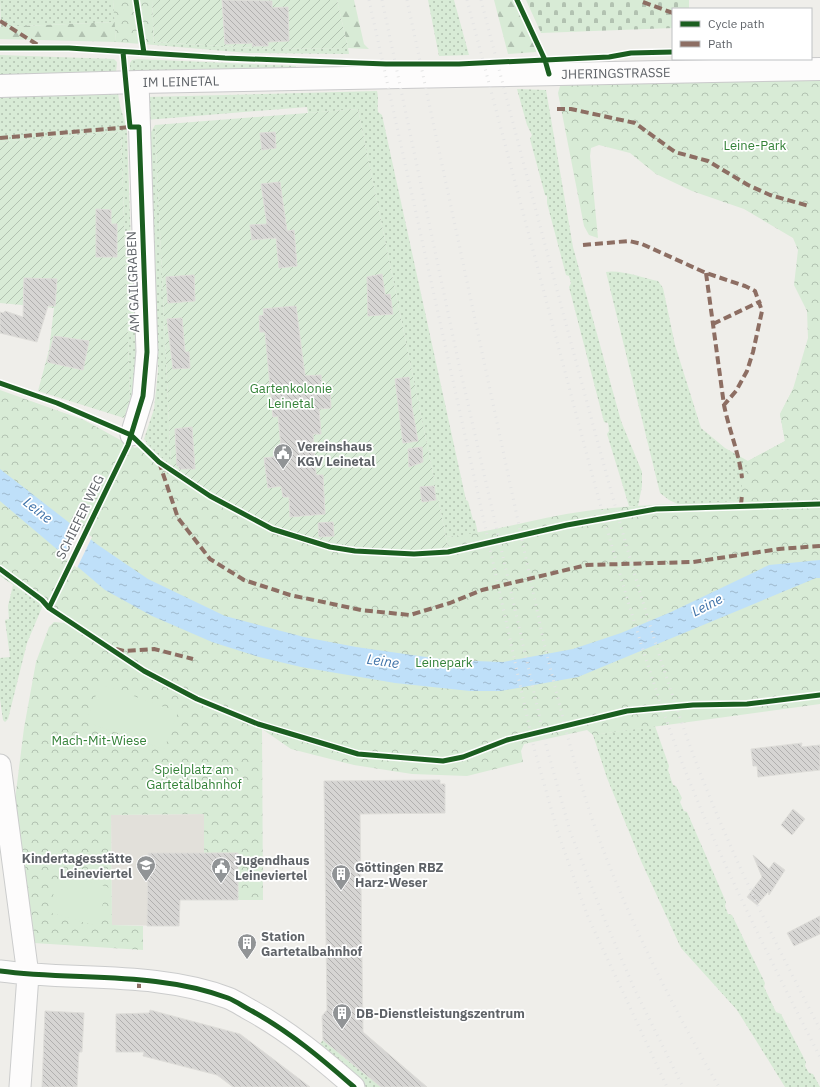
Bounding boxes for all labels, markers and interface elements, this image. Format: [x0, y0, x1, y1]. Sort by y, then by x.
legend [672, 8, 812, 60]
text: Cycle path [708, 16, 765, 31]
text: Path [708, 36, 733, 51]
street label: JHERINGSTRASSE [561, 63, 671, 82]
street label: IM LEINETAL [143, 72, 220, 90]
park label: Leine-Park [724, 137, 787, 154]
street label: AM GAILGRABEN [123, 231, 143, 333]
park label: Gartenkolonie Leinetal [250, 380, 332, 412]
place label: Vereinshaus KGV Leinetal [297, 438, 375, 470]
public building icon: Vereinshaus KGV Leinetal [272, 442, 294, 470]
street label: SCHIEFER WEG [52, 472, 108, 562]
water label: Leine [20, 493, 56, 527]
water label: Leine [688, 590, 726, 620]
water label: Leine [366, 650, 400, 672]
park label: Leinepark [415, 654, 473, 671]
park label: Mach-Mit-Wiese [51, 732, 147, 749]
park label: Spielplatz am Gartetalbahnhof [146, 761, 242, 793]
place label: Kindertagesstätte Leineviertel [22, 850, 132, 882]
place label: Jugendhaus Leineviertel [235, 852, 310, 884]
school or university icon: Kindertagesstätte Leineviertel [135, 854, 157, 882]
public building icon: Jugendhaus Leineviertel [210, 856, 232, 884]
place label: Göttingen RBZ Harz-Weser [355, 859, 444, 891]
building icon: Göttingen RBZ Harz-Weser [330, 863, 352, 891]
place label: Station Gartetalbahnhof [261, 928, 362, 960]
building icon: Station Gartetalbahnhof [236, 932, 258, 960]
building icon: DB-Dienstleistungszentrum [331, 1002, 353, 1030]
place label: DB-Dienstleistungszentrum [356, 1005, 525, 1022]

